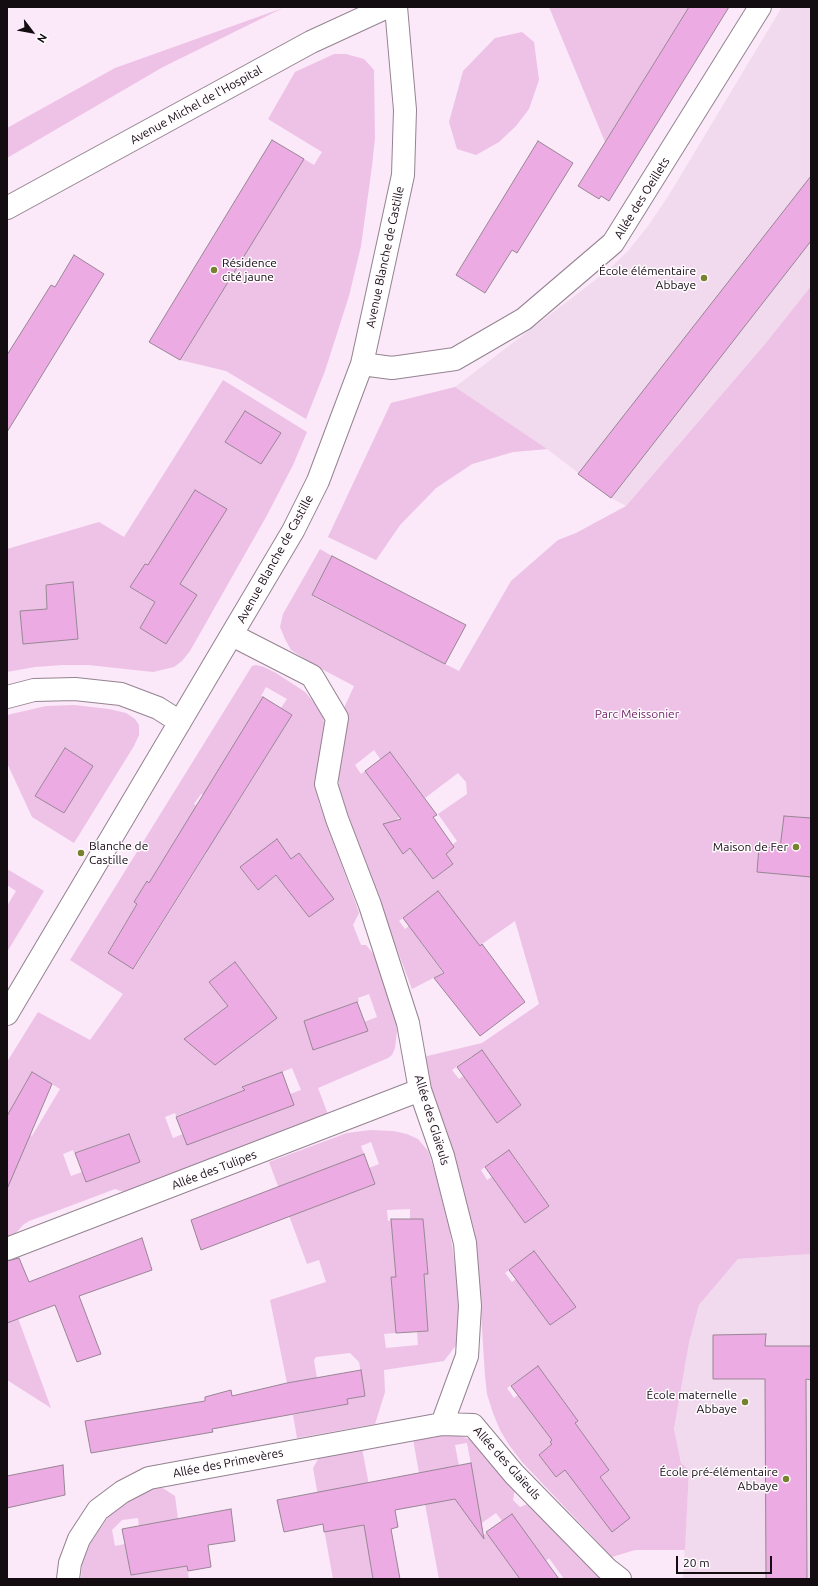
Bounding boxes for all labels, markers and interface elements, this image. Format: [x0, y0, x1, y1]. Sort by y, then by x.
north arrow [12, 12, 52, 52]
text: N [35, 32, 49, 45]
street label: Avenue Michel de l'Hospital [128, 63, 264, 147]
street label: Allée des Oeillets [611, 155, 673, 241]
street label: Avenue Blanche de Castille [363, 185, 407, 329]
place label: Résidence cité jaune [222, 256, 277, 284]
place label: École élémentaire Abbaye [599, 264, 696, 292]
marker: Résidence cité jaune [209, 265, 219, 275]
marker: École élémentaire Abbaye [699, 273, 709, 283]
street label: Avenue Blanche de Castille [234, 492, 316, 626]
park label: Parc Meissonier [595, 707, 679, 721]
place label: Blanche de Castille [89, 839, 148, 867]
place label: Maison de Fer [713, 840, 788, 854]
marker: Maison de Fer [791, 842, 801, 852]
marker: Blanche de Castille [76, 848, 86, 858]
street label: Allée des Glaïeuls [411, 1073, 453, 1167]
street label: Allée des Tulipes [170, 1147, 258, 1193]
place label: École maternelle Abbaye [646, 1388, 737, 1416]
marker: École maternelle Abbaye [740, 1397, 750, 1407]
street label: Allée des Glaïeuls [470, 1423, 544, 1503]
street label: Allée des Primevères [172, 1445, 284, 1481]
place label: École pré-élémentaire Abbaye [659, 1465, 778, 1493]
marker: École pré-élémentaire Abbaye [781, 1474, 791, 1484]
scale bar [678, 1548, 774, 1574]
text: 20 m [683, 1556, 710, 1569]

